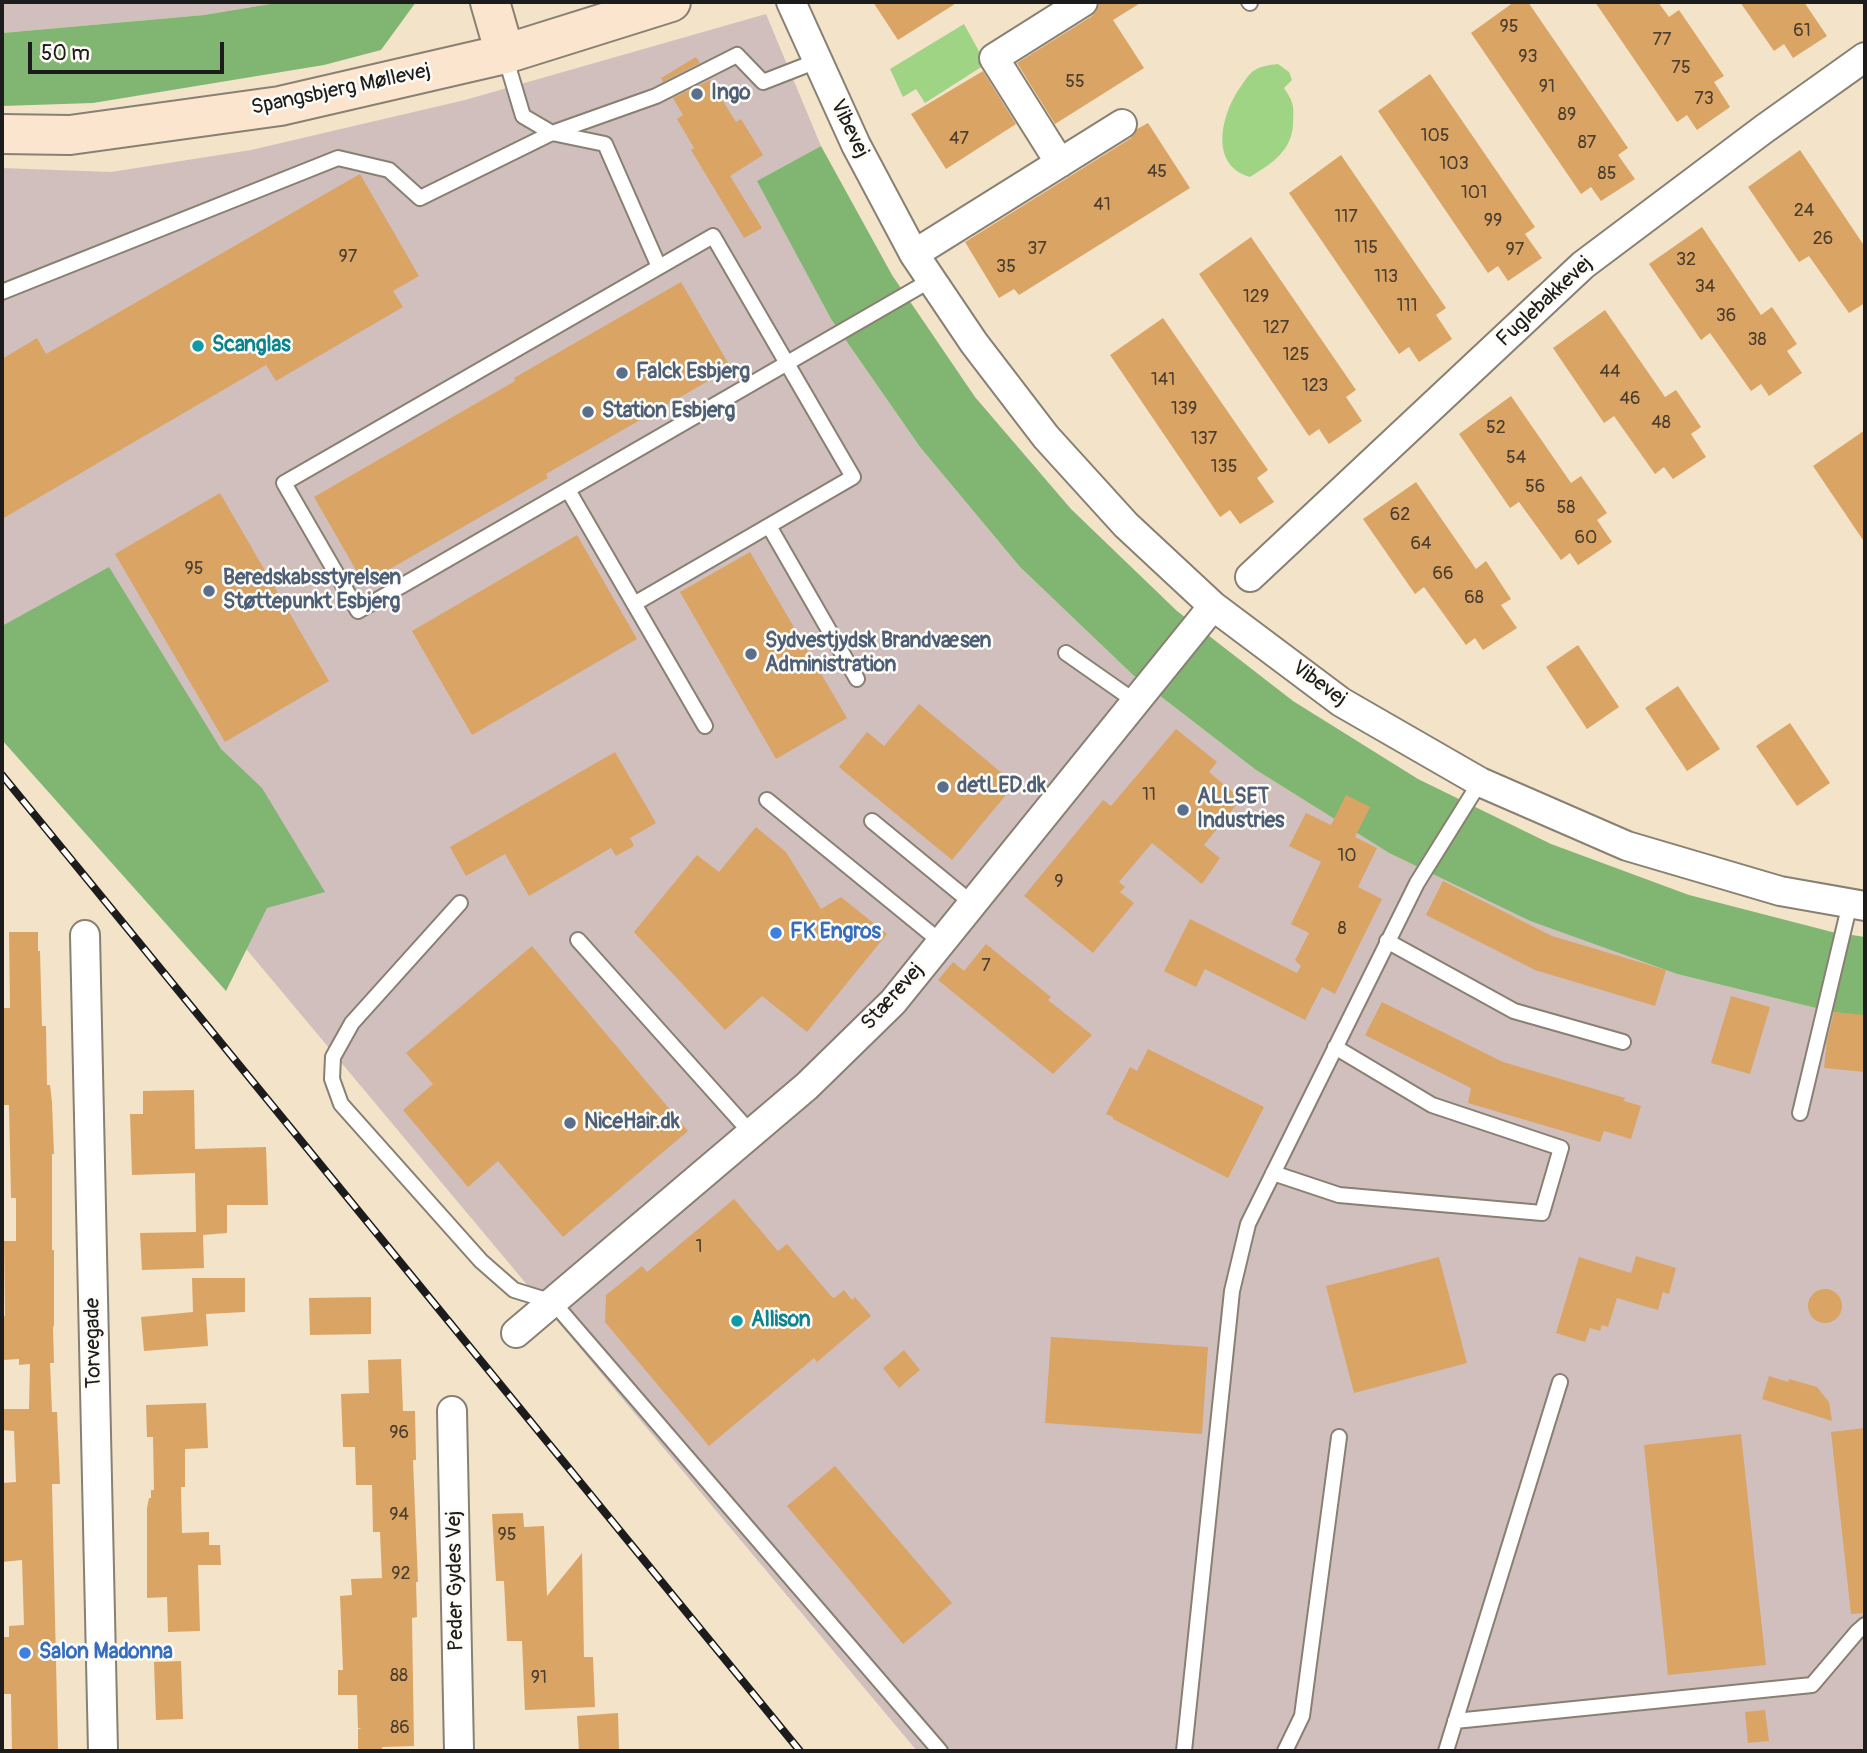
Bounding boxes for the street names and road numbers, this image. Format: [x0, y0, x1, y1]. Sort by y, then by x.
street label: Spangsbjerg Møllevej [249, 59, 433, 121]
street label: Vibevej [824, 96, 874, 162]
street label: Fuglebakkevej [1492, 251, 1598, 353]
street label: Vibevej [1287, 656, 1351, 712]
street label: Stærevej [856, 958, 930, 1036]
street label: Torvegade [81, 1298, 107, 1388]
street label: Peder Gydes Vej [442, 1511, 470, 1651]

